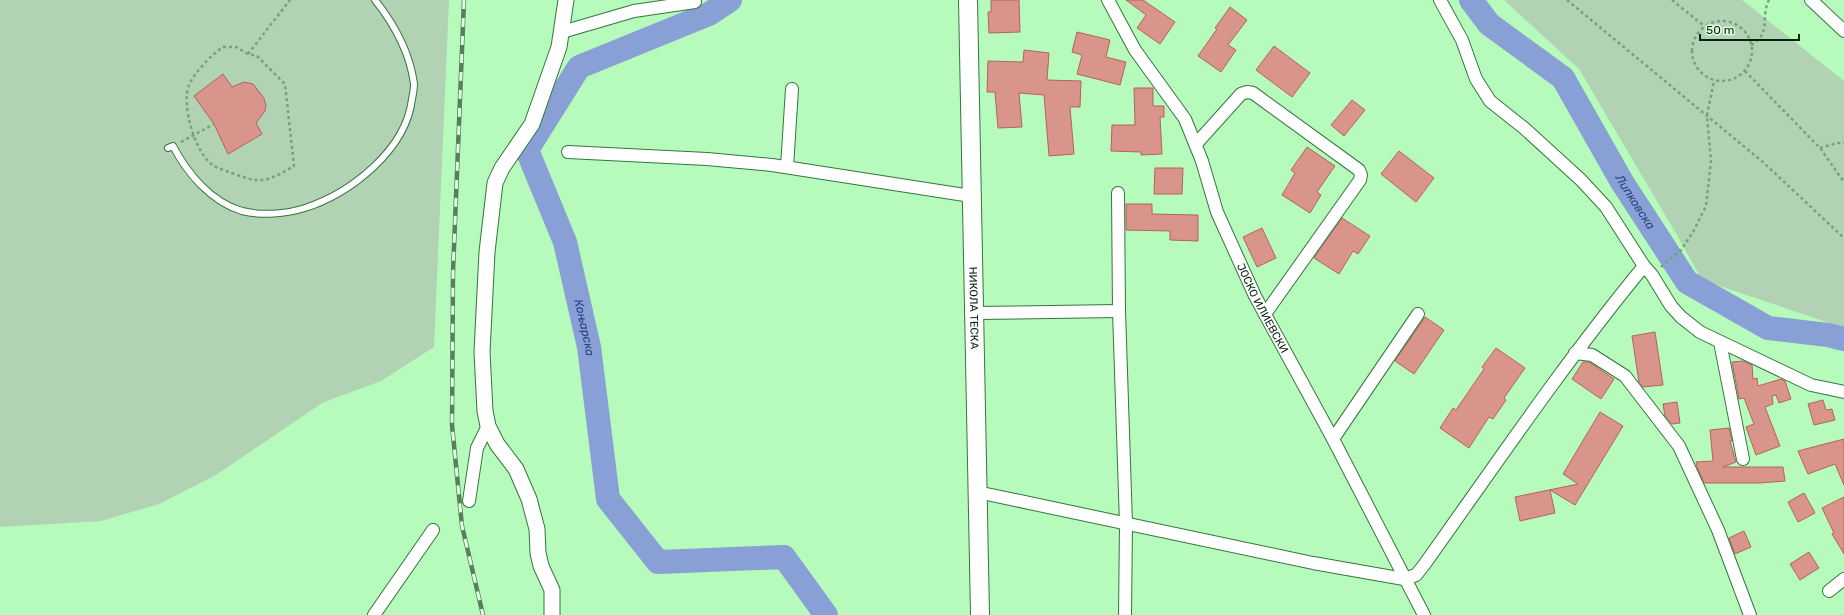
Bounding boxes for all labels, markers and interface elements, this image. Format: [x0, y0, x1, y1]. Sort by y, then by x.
scale bar [1700, 16, 1799, 42]
text: 50 m [1706, 23, 1734, 37]
water label: Липковска [1612, 171, 1658, 232]
street label: ЈОСКО ИЛИЕВСКИ [1234, 261, 1291, 355]
street label: НИКОЛА ТЕСКА [966, 267, 981, 350]
water label: Коњарска [571, 298, 597, 357]

